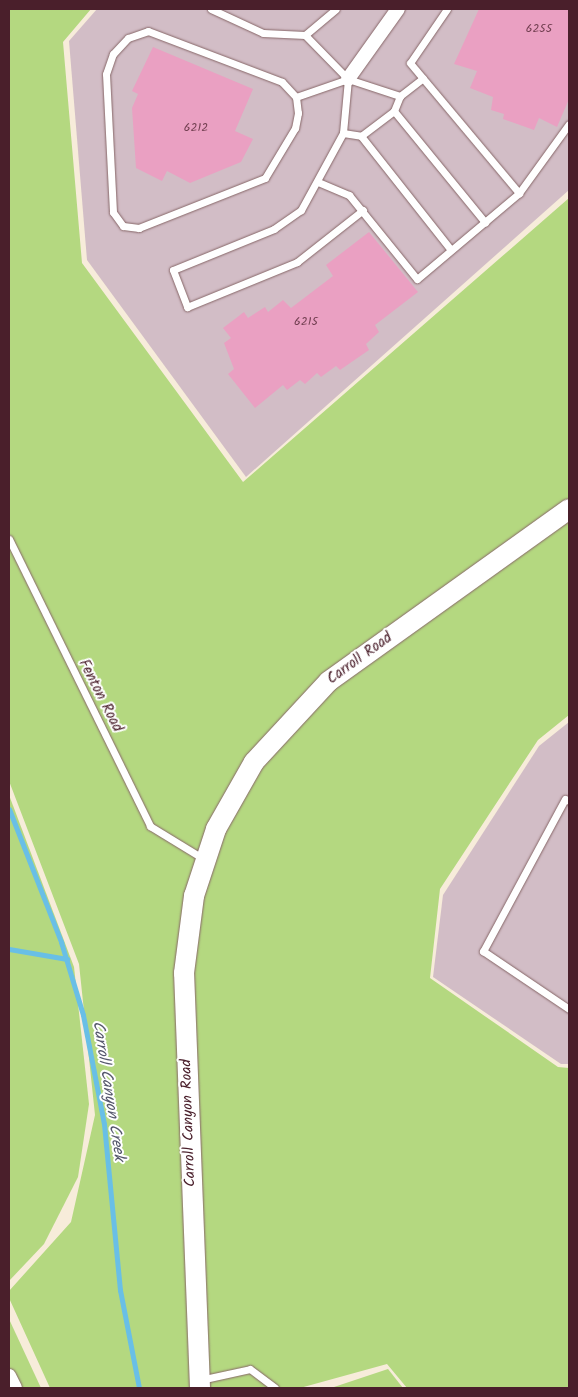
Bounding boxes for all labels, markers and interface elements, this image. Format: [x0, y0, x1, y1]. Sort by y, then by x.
house number: 6255 [526, 22, 552, 36]
house number: 6212 [184, 121, 208, 135]
house number: 6215 [294, 315, 318, 329]
street label: Carroll Road [324, 629, 396, 689]
street label: Fenton Road [74, 657, 126, 735]
water label: Carroll Canyon Creek [87, 1020, 129, 1162]
street label: Carroll Canyon Road [178, 1059, 200, 1187]

